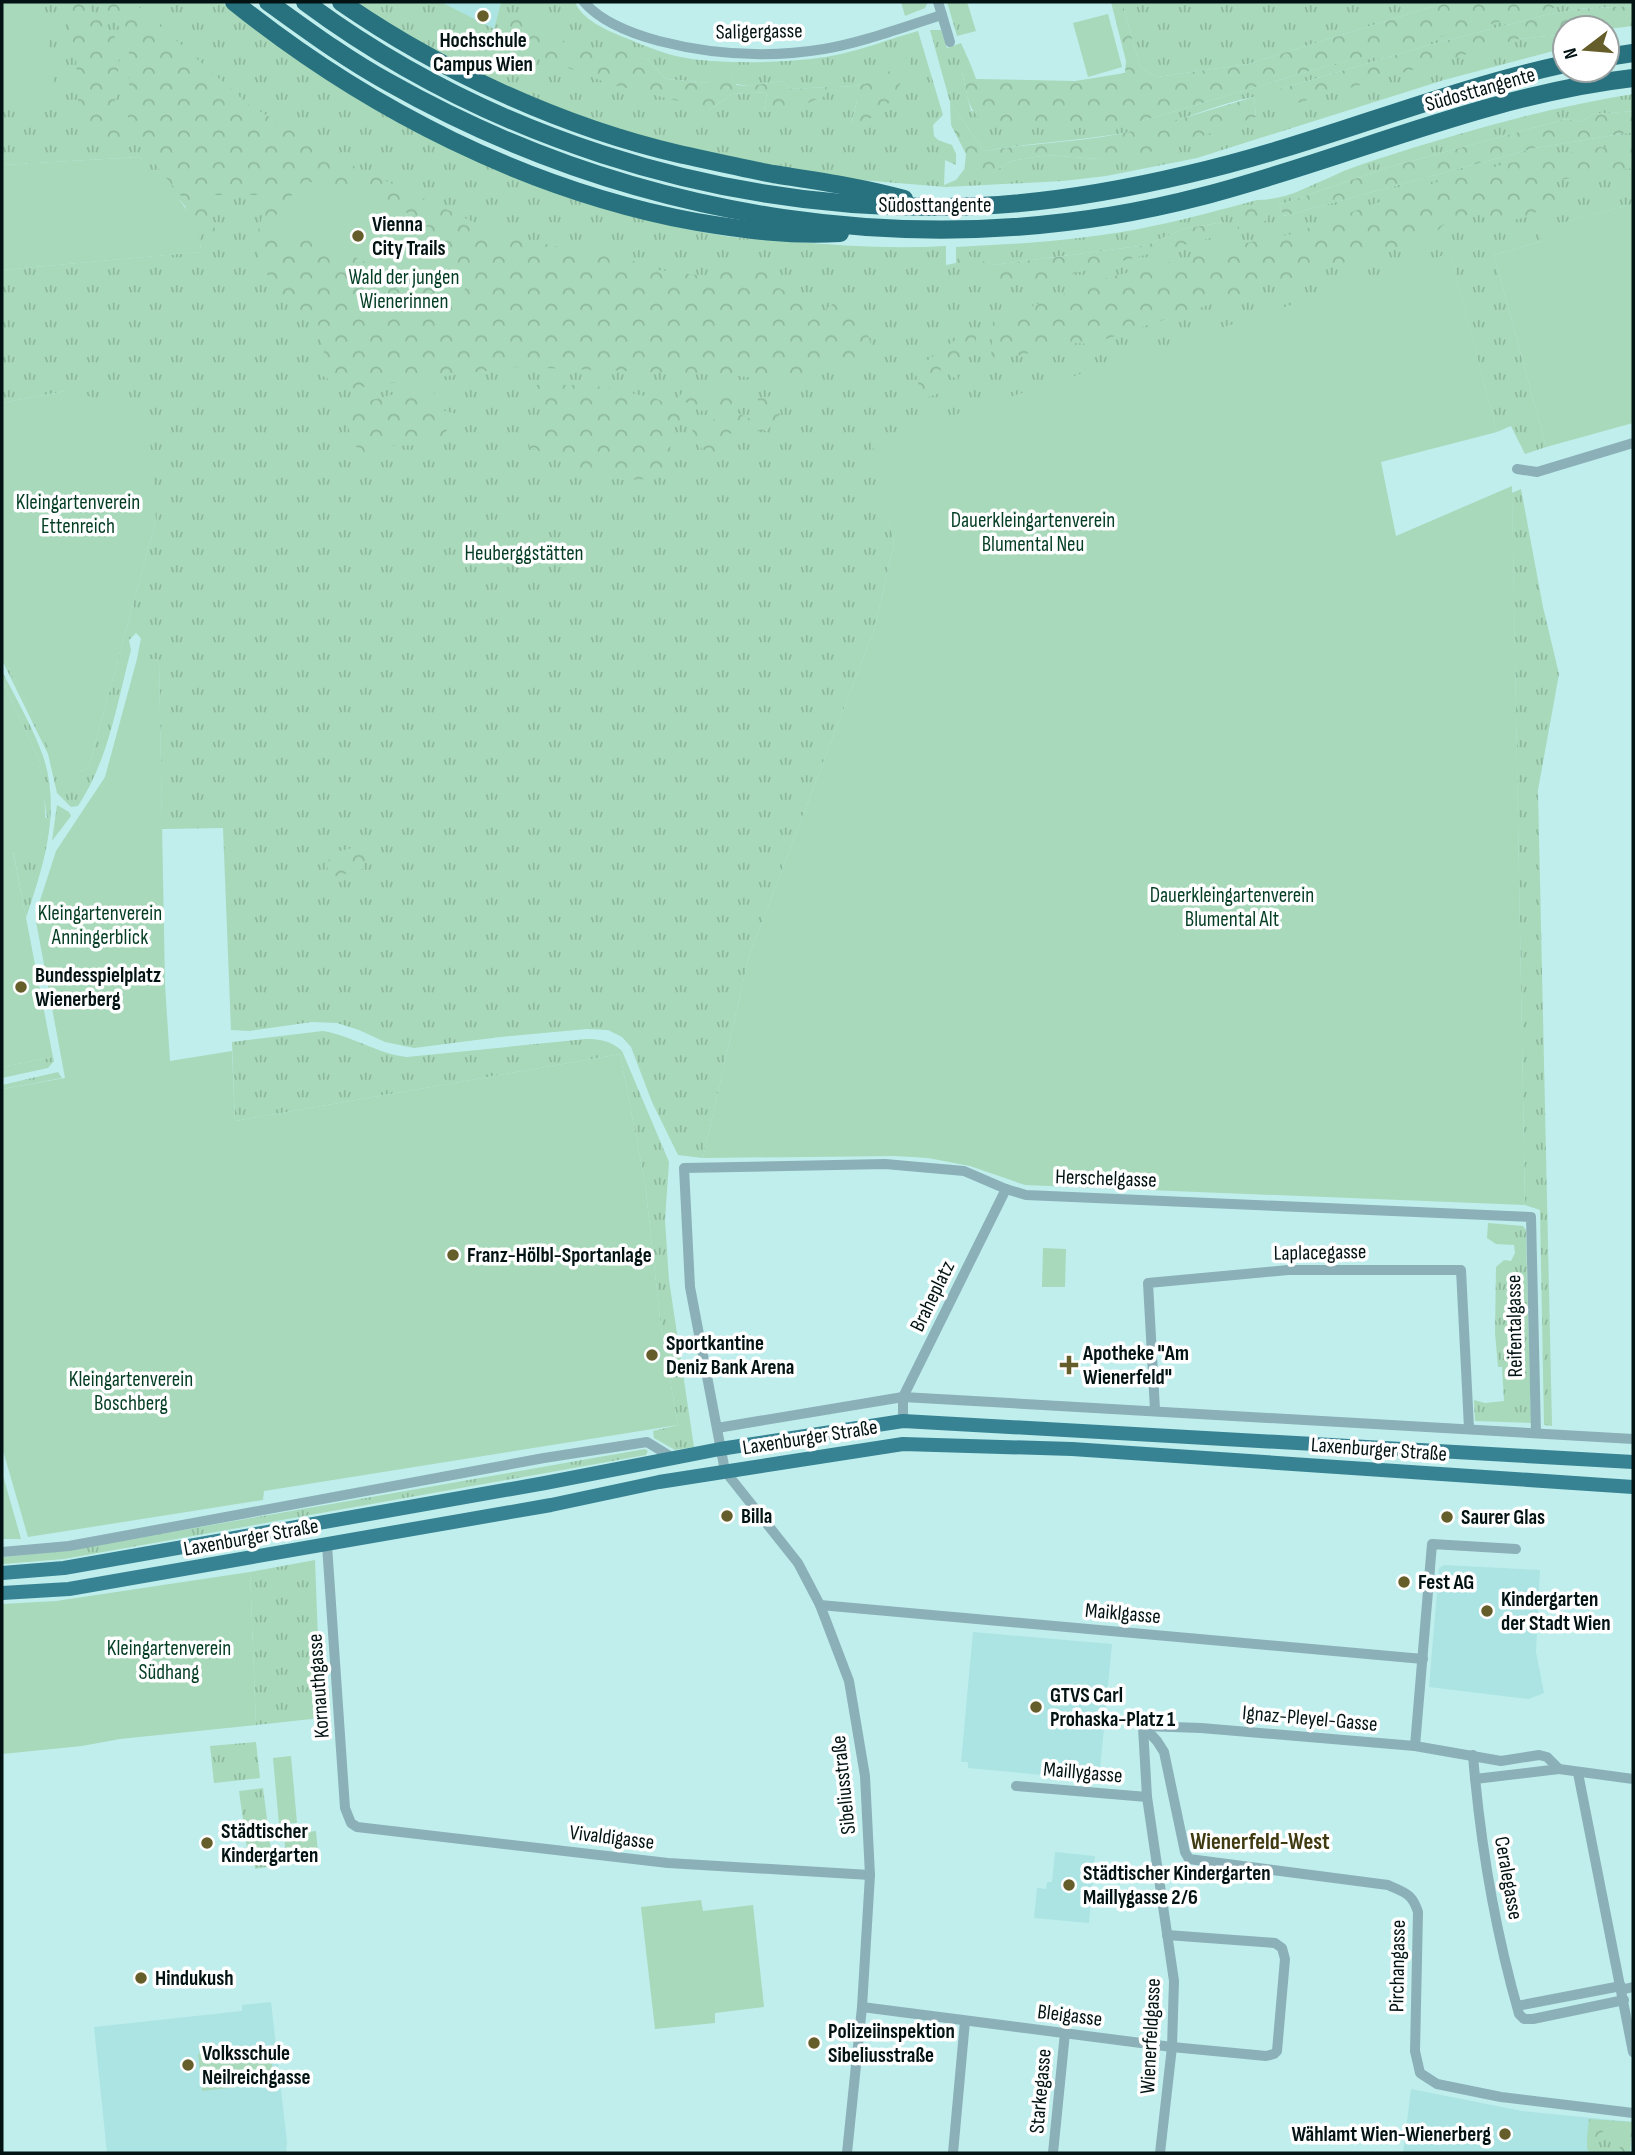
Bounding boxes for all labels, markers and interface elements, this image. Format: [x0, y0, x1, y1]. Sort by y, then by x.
marker: Hochschule Campus Wien [475, 8, 491, 24]
north arrow [1551, 14, 1621, 84]
street label: Saligergasse [715, 18, 803, 45]
place label: Hochschule Campus Wien [433, 28, 533, 77]
text: N [1559, 45, 1584, 61]
street label: Südosttangente [1422, 62, 1538, 117]
street label: Südosttangente [878, 193, 992, 218]
place label: Vienna City Trails [372, 212, 446, 261]
marker: Vienna City Trails [350, 228, 366, 244]
park label: Wald der jungen Wienerinnen [348, 265, 460, 314]
park label: Kleingartenverein Ettenreich [16, 490, 140, 539]
park label: Dauerkleingartenverein Blumental Neu [951, 508, 1115, 557]
park label: Heuberggstätten [464, 541, 584, 566]
park label: Dauerkleingartenverein Blumental Alt [1150, 883, 1314, 932]
park label: Kleingartenverein Anningerblick [38, 901, 162, 950]
place label: Bundesspielplatz Wienerberg [35, 963, 161, 1012]
marker: Bundesspielplatz Wienerberg [13, 979, 29, 995]
street label: Herschelgasse [1055, 1164, 1157, 1193]
street label: Laplacegasse [1273, 1239, 1367, 1266]
place label: Franz-Hölbl-Sportanlage [467, 1243, 652, 1268]
marker: Franz-Hölbl-Sportanlage [445, 1247, 461, 1263]
street label: Braheplatz [905, 1256, 960, 1336]
street label: Reifentalgasse [1501, 1274, 1528, 1378]
place label: Sportkantine Deniz Bank Arena [666, 1331, 794, 1380]
place label: Apotheke "Am Wienerfeld" [1082, 1341, 1189, 1390]
marker: Sportkantine Deniz Bank Arena [644, 1347, 660, 1363]
marker: Apotheke "Am Wienerfeld" [1061, 1357, 1077, 1373]
park label: Kleingartenverein Boschberg [69, 1367, 193, 1416]
street label: Laxenburger Straße [741, 1414, 879, 1461]
street label: Laxenburger Straße [1310, 1432, 1448, 1467]
place label: Billa [741, 1504, 772, 1529]
place label: Saurer Glas [1461, 1505, 1545, 1530]
marker: Billa [719, 1508, 735, 1524]
marker: Saurer Glas [1439, 1509, 1455, 1525]
street label: Laxenburger Straße [182, 1513, 320, 1562]
place label: Fest AG [1418, 1570, 1474, 1595]
marker: Fest AG [1396, 1574, 1412, 1590]
place label: Kindergarten der Stadt Wien [1501, 1587, 1610, 1636]
street label: Maiklgasse [1084, 1598, 1162, 1629]
marker: Kindergarten der Stadt Wien [1479, 1603, 1495, 1619]
street label: Kornauthgasse [302, 1633, 335, 1739]
park label: Kleingartenverein Südhang [107, 1636, 231, 1685]
place label: GTVS Carl Prohaska-Platz 1 [1050, 1683, 1175, 1732]
marker: GTVS Carl Prohaska-Platz 1 [1028, 1699, 1044, 1715]
street label: Ignaz-Pleyel-Gasse [1241, 1700, 1379, 1737]
street label: Sibeliusstraße [826, 1734, 861, 1836]
street label: Maillygasse [1042, 1757, 1124, 1788]
place label: Städtischer Kindergarten [221, 1819, 318, 1868]
street label: Vivaldigasse [568, 1820, 656, 1855]
district label: Wienerfeld-West [1190, 1828, 1330, 1856]
marker: Städtischer Kindergarten [199, 1835, 215, 1851]
street label: Ceralegasse [1489, 1835, 1528, 1922]
place label: Städtischer Kindergarten Maillygasse 2/6 [1083, 1861, 1271, 1910]
marker: Städtischer Kindergarten Maillygasse 2/6 [1061, 1877, 1077, 1893]
street label: Pirchangasse [1384, 1920, 1411, 2012]
place label: Hindukush [155, 1966, 234, 1991]
marker: Hindukush [133, 1970, 149, 1986]
street label: Wienerfeldgasse [1135, 1977, 1166, 2095]
street label: Bleigasse [1036, 1999, 1104, 2032]
place label: Polizeiinspektion Sibeliusstraße [828, 2019, 955, 2068]
marker: Polizeiinspektion Sibeliusstraße [806, 2035, 822, 2051]
place label: Volksschule Neilreichgasse [202, 2041, 311, 2090]
street label: Starkegasse [1024, 2048, 1057, 2134]
marker: Volksschule Neilreichgasse [180, 2057, 196, 2073]
place label: Wählamt Wien-Wienerberg [1292, 2122, 1491, 2147]
marker: Wählamt Wien-Wienerberg [1497, 2126, 1513, 2142]

